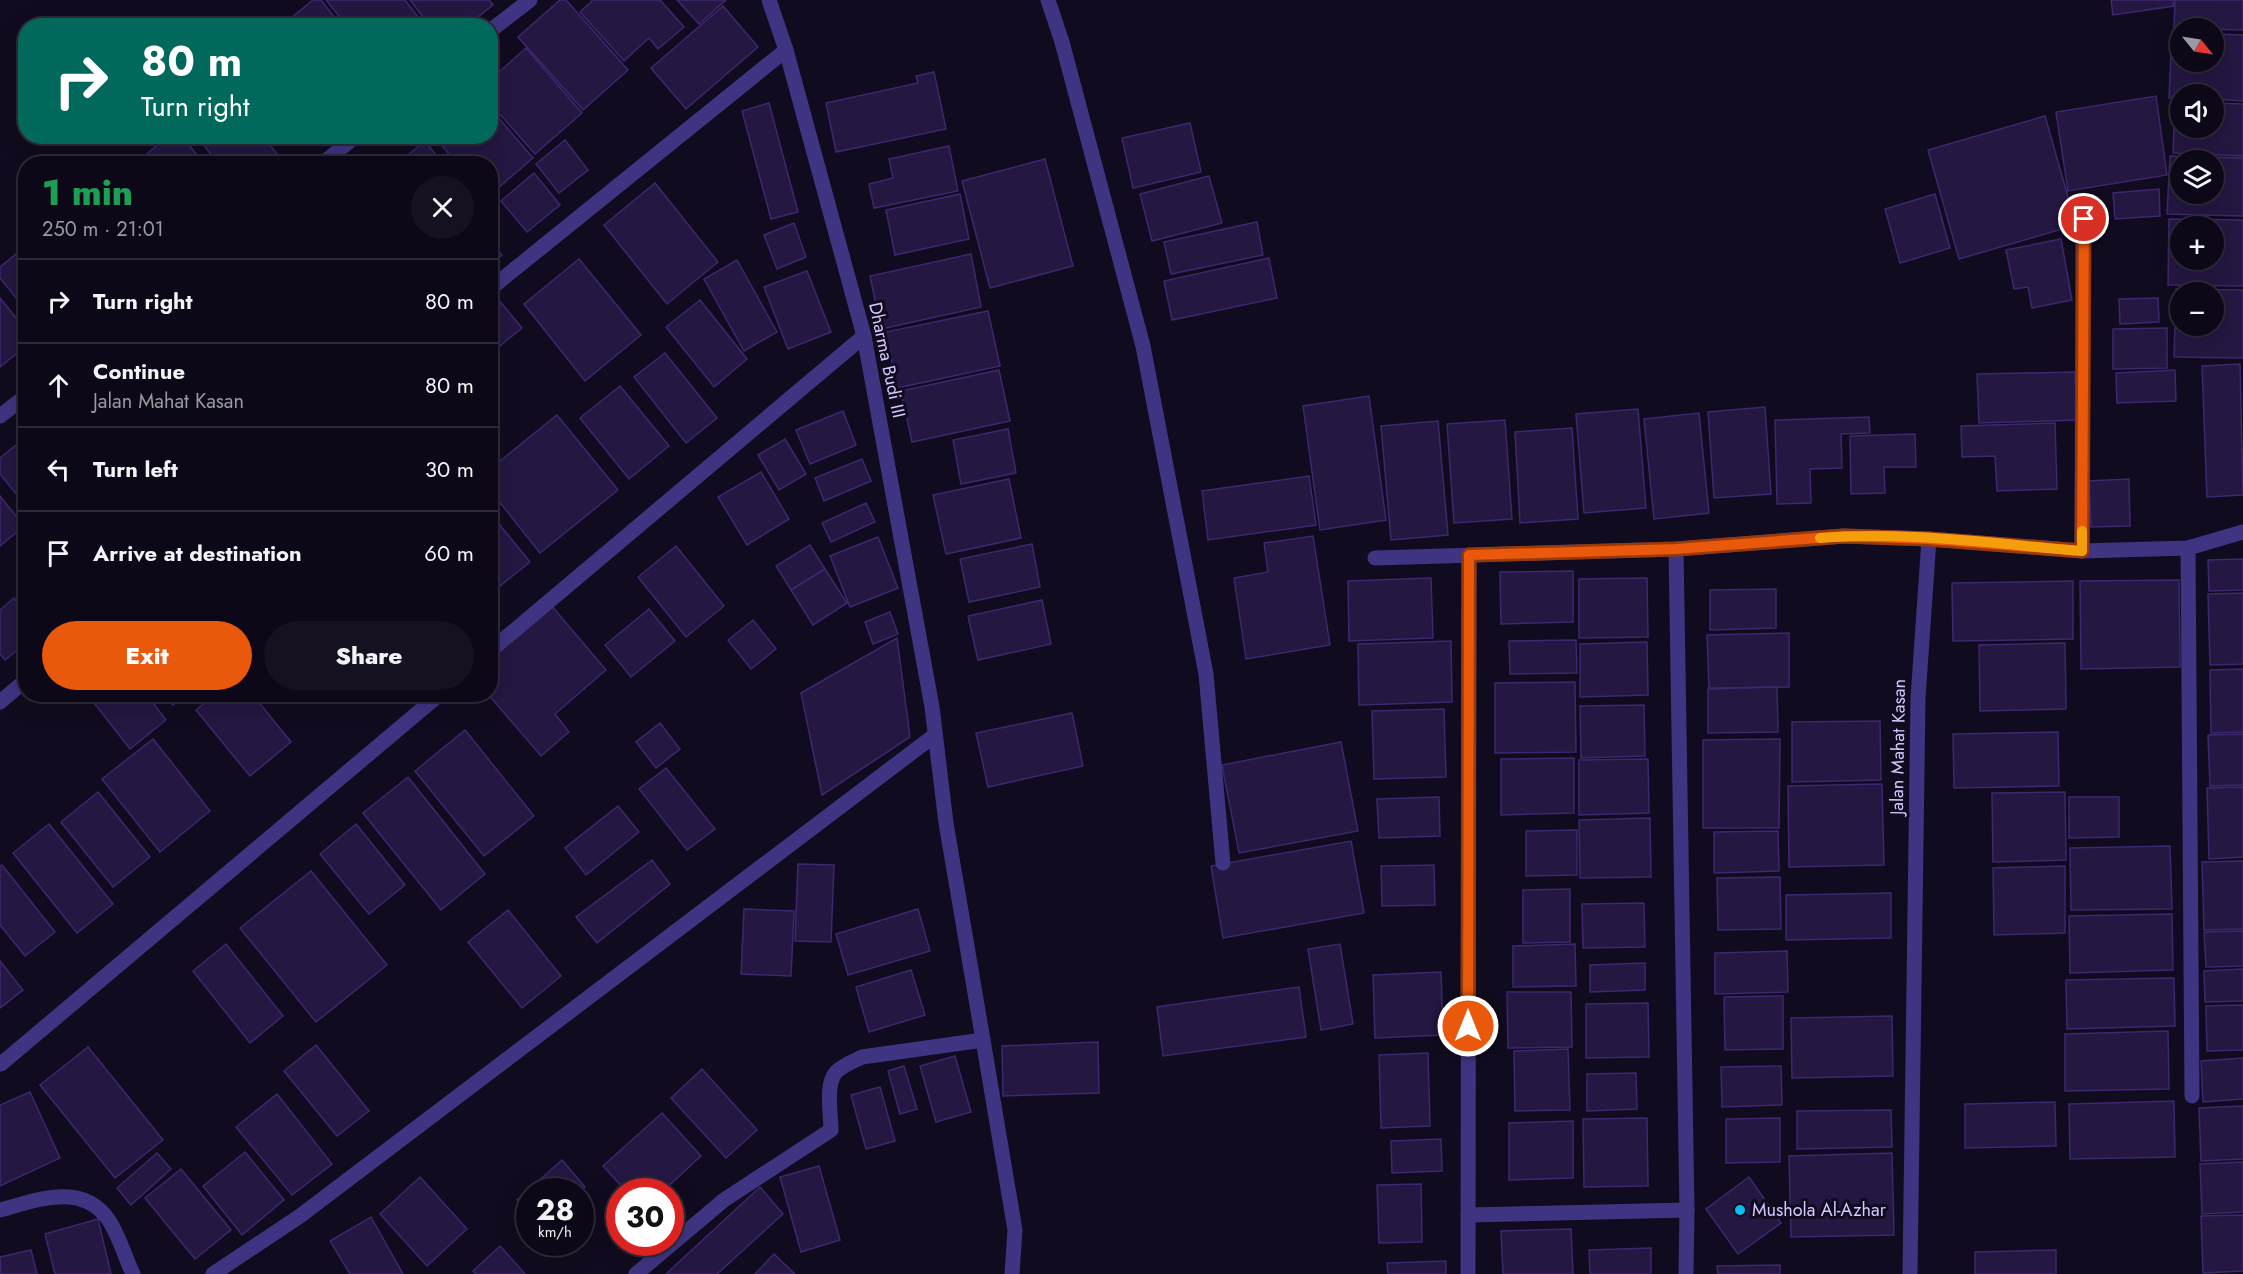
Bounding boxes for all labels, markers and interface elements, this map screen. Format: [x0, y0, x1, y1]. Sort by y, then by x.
north arrow [2170, 18, 2224, 72]
map controls [2170, 18, 2224, 336]
text: 80 m [141, 31, 242, 92]
icon: right [42, 42, 120, 120]
button: sound [2170, 84, 2224, 138]
text: Turn right [141, 87, 249, 126]
button: layers [2170, 150, 2224, 204]
text: 1 min [42, 166, 133, 218]
button: close [411, 176, 474, 239]
pin [2058, 193, 2109, 244]
icon: arrive [2067, 202, 2100, 235]
text: 250 m · 21:01 [42, 215, 164, 244]
button: + [2170, 216, 2224, 270]
button: − [2170, 282, 2224, 336]
icon: right [42, 285, 75, 318]
text: Turn right [93, 285, 193, 317]
text: 80 m [425, 285, 474, 317]
street label: Dharma Budi III [862, 300, 912, 420]
text: Continue [93, 355, 185, 387]
icon: ahead [42, 369, 75, 402]
text: 80 m [425, 369, 474, 401]
text: Jalan Mahat Kasan [93, 387, 244, 416]
icon: left [42, 453, 75, 486]
text: Turn left [93, 453, 178, 485]
text: 30 m [425, 453, 474, 485]
icon: arrive [42, 537, 75, 570]
text: Arrive at destination [93, 537, 302, 569]
text: 60 m [424, 537, 474, 569]
button: Exit [42, 621, 252, 690]
button: Share [264, 621, 474, 690]
street label: Jalan Mahat Kasan [1884, 679, 1912, 817]
position arrow [1436, 994, 1500, 1058]
speed limit sign: 30 [606, 1178, 684, 1256]
text: 28 [536, 1188, 574, 1231]
place label: Mushola Al-Azhar [1752, 1197, 1887, 1223]
marker: Mushola Al-Azhar [1733, 1203, 1747, 1217]
text: km/h [538, 1221, 572, 1243]

